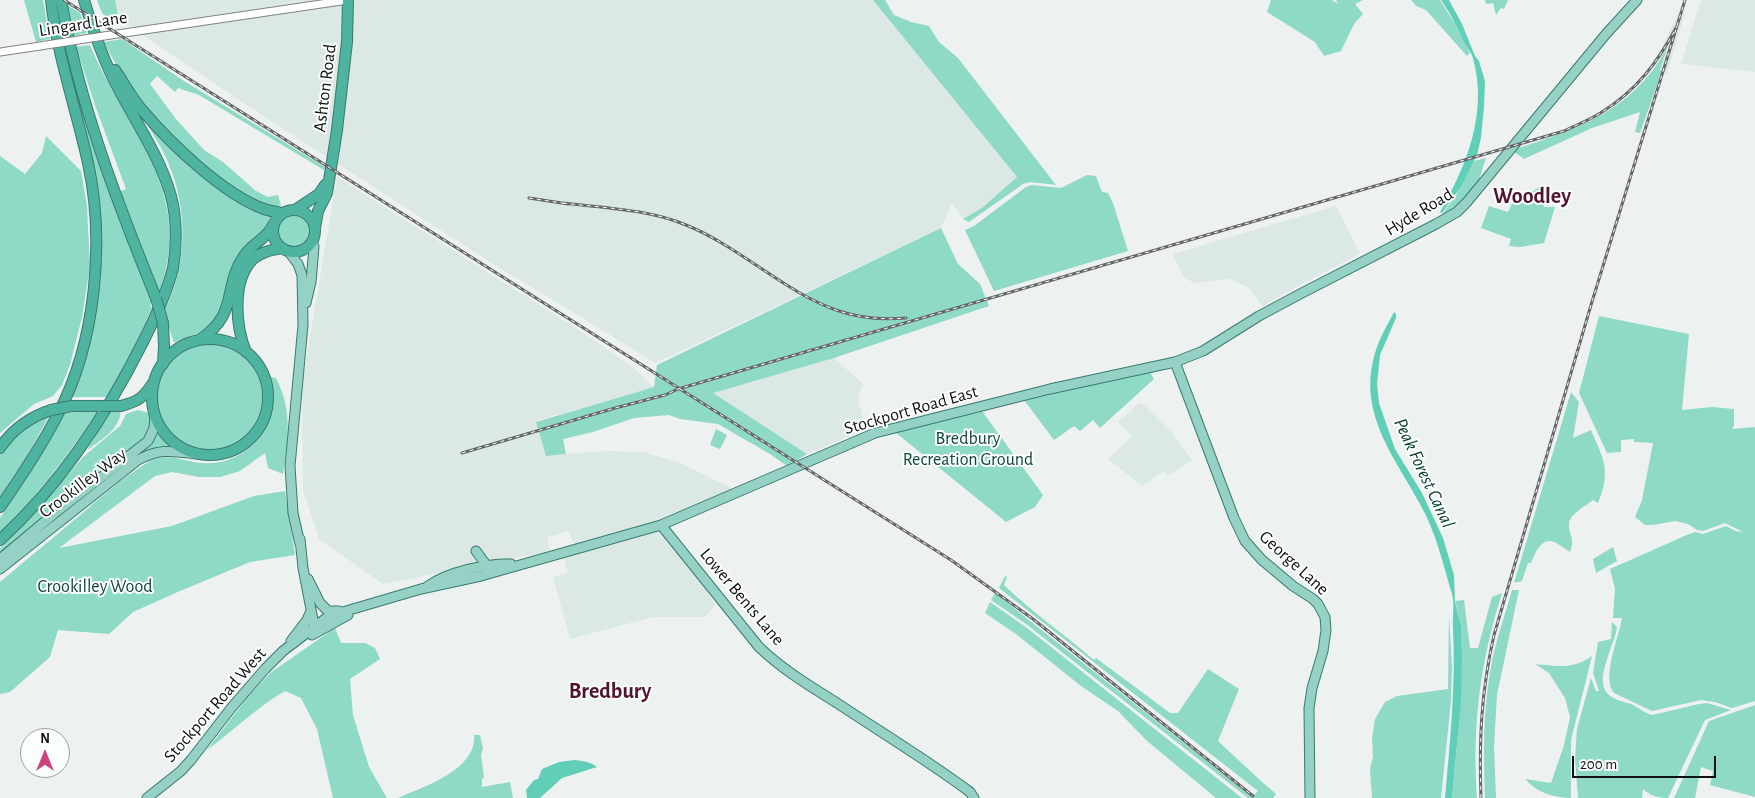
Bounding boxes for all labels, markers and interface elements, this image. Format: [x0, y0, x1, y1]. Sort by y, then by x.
street label: Lingard Lane [37, 6, 129, 42]
street label: Ashton Road [309, 43, 341, 133]
street label: Hyde Road [1381, 183, 1457, 241]
district label: Woodley [1493, 183, 1571, 209]
street label: Stockport Road East [842, 381, 980, 439]
water label: Peak Forest Canal [1389, 414, 1459, 532]
park label: Bredbury Recreation Ground [903, 428, 1033, 470]
street label: Crookilley Way [35, 443, 131, 523]
street label: George Lane [1255, 526, 1333, 600]
street label: Lower Bents Lane [695, 544, 789, 650]
park label: Crookilley Wood [37, 576, 153, 598]
street label: Stockport Road West [159, 643, 271, 767]
district label: Bredbury [569, 678, 651, 704]
north arrow [20, 728, 70, 778]
text: N [40, 732, 50, 746]
scale bar [1575, 746, 1719, 778]
text: 200 m [1580, 757, 1617, 772]

